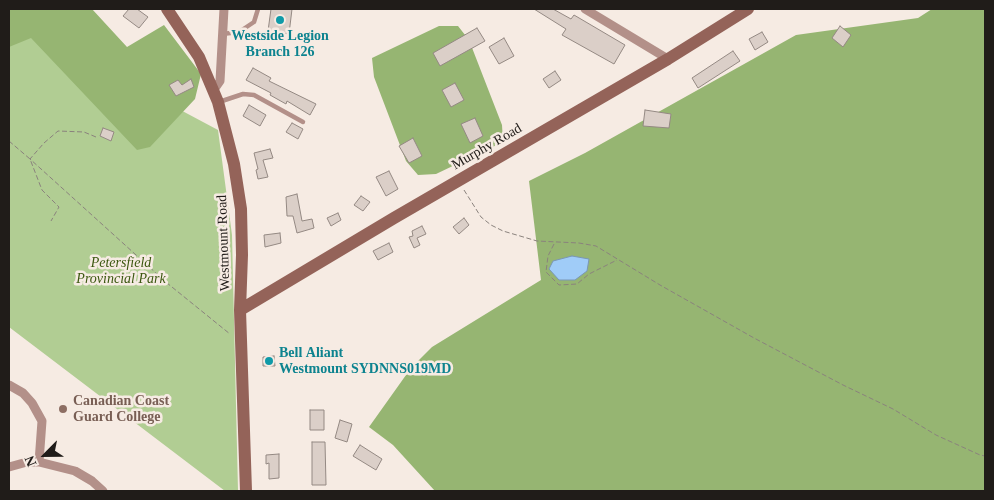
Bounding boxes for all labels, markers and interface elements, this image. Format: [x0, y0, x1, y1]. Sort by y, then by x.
marker: Westside Legion Branch 126 [274, 14, 286, 26]
place label: Westside Legion Branch 126 [231, 28, 329, 60]
street label: Murphy Road [449, 120, 525, 174]
street label: Westmount Road [214, 194, 234, 292]
park label: Petersfield Provincial Park [76, 255, 166, 288]
place label: Bell Aliant Westmount SYDNNS019MD [279, 345, 451, 378]
marker: Bell Aliant Westmount SYDNNS019MD [263, 355, 275, 367]
place label: Canadian Coast Guard College [73, 393, 169, 426]
marker: Canadian Coast Guard College [57, 403, 69, 415]
north arrow [20, 430, 70, 480]
text: N [22, 453, 40, 469]

